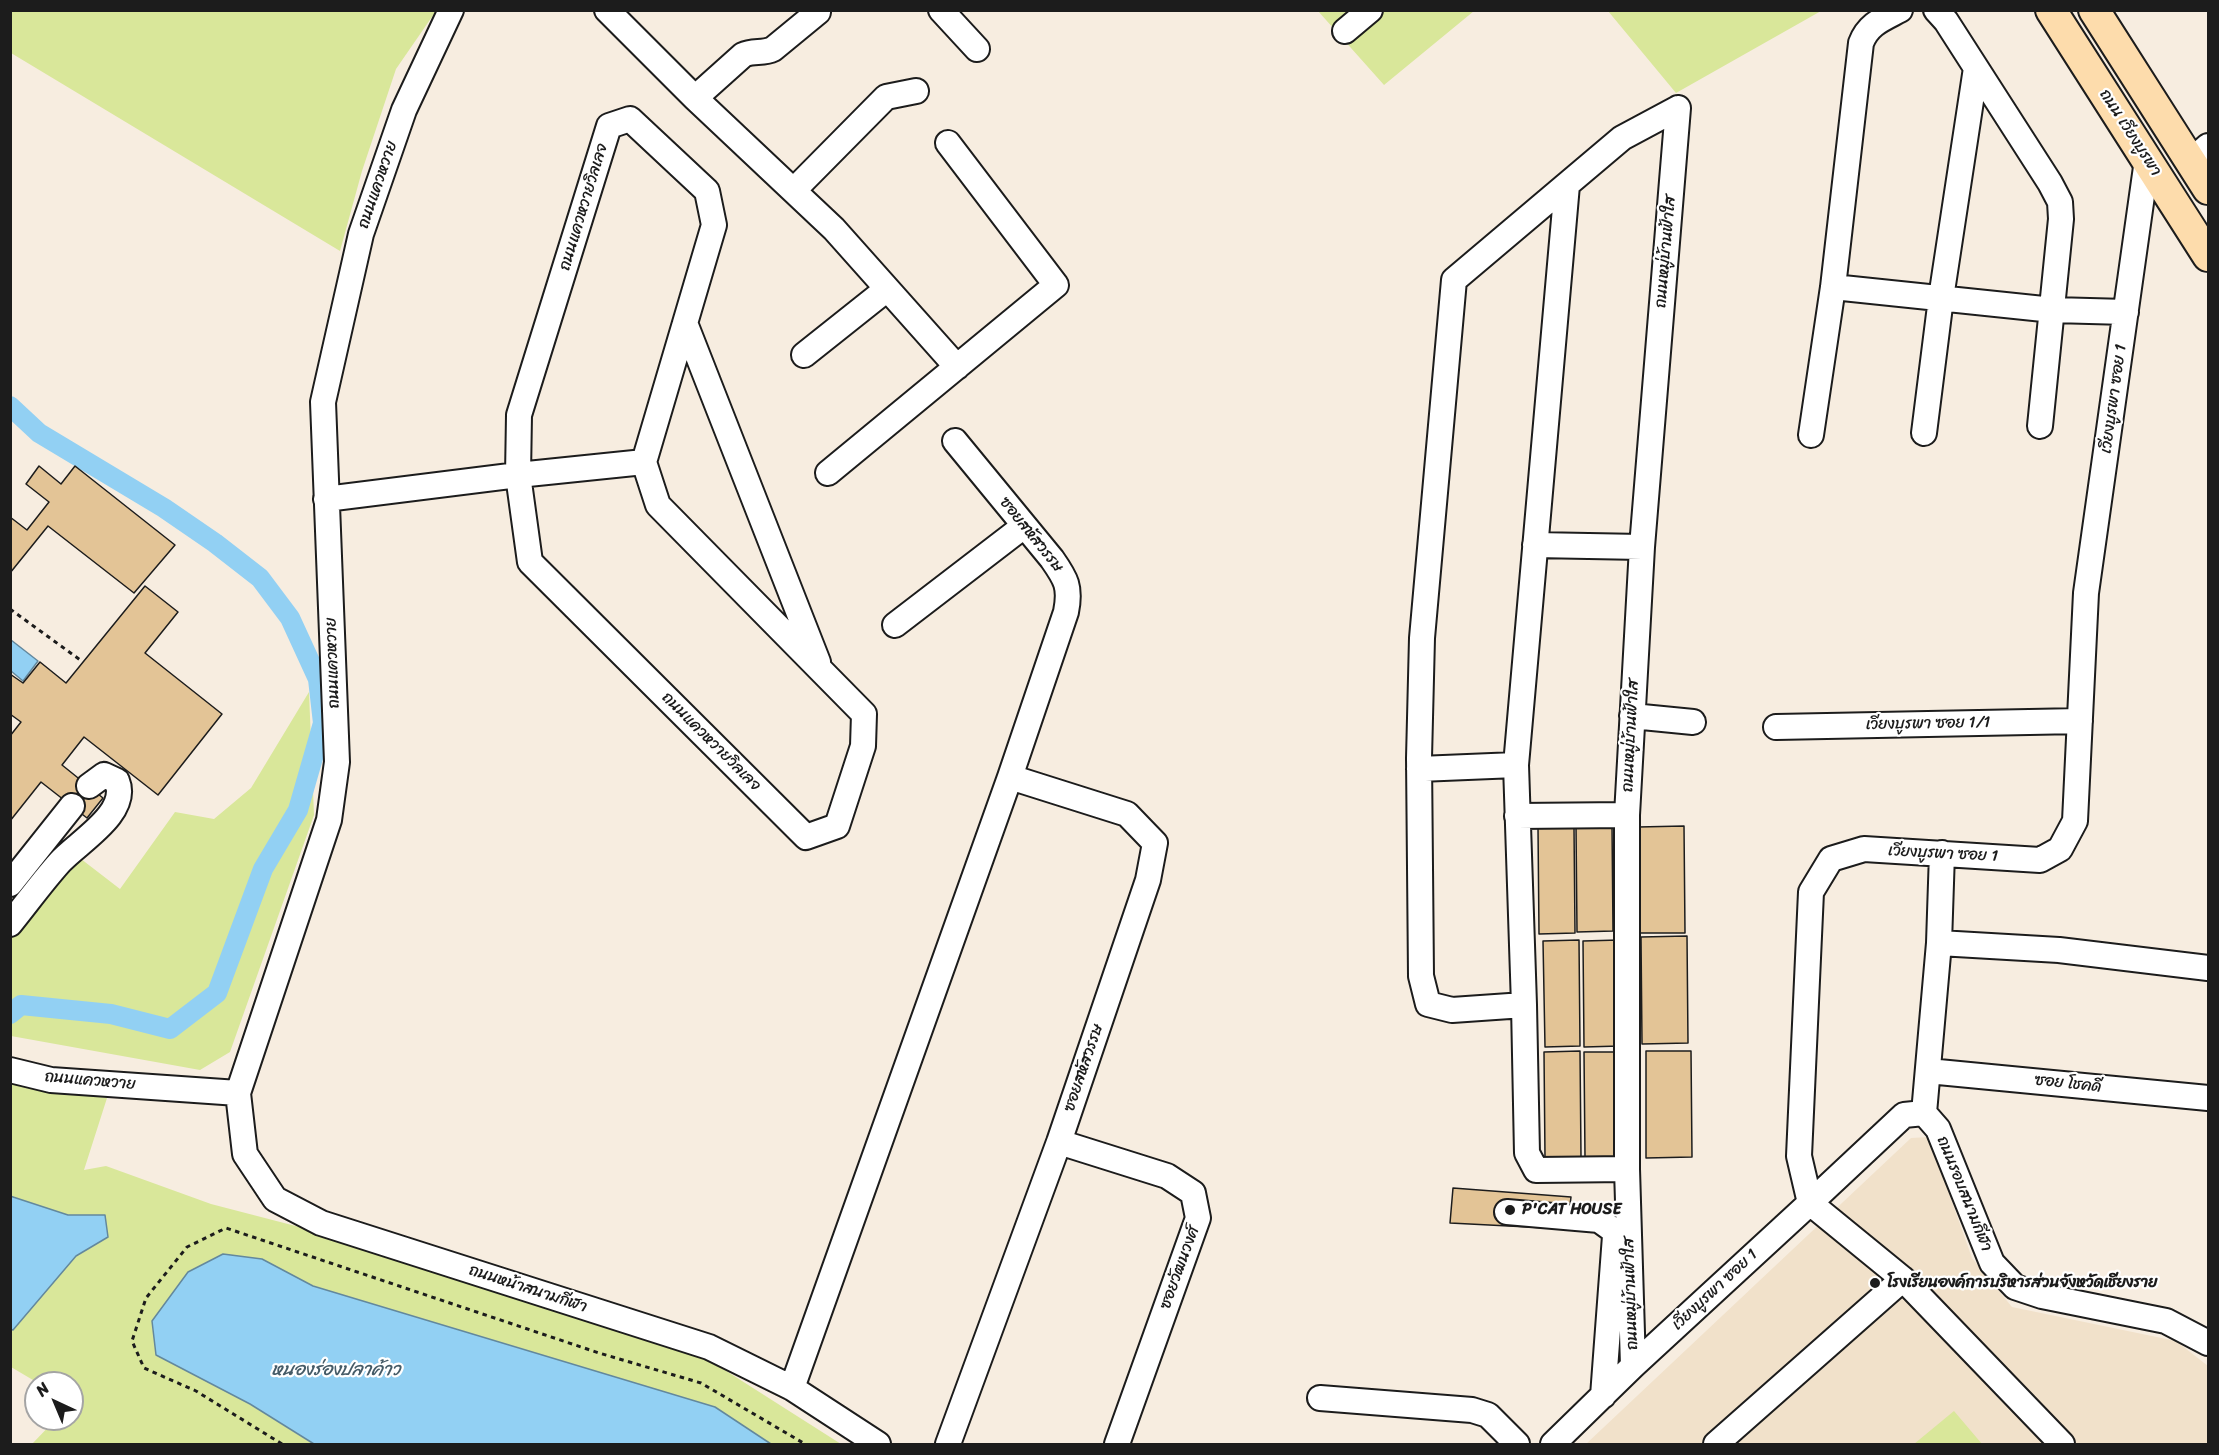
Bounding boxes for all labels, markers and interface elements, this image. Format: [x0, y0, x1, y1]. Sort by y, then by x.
street label: ถนน เวียงบูรพา [2095, 86, 2165, 180]
street label: ถนนแควหวาย [354, 139, 402, 231]
street label: ถนนแควหวายวิลเลจ [555, 141, 613, 273]
street label: ถนนหมู่บ้านฟ้าใส [1652, 195, 1680, 309]
street label: เวียงบูรพา ซอย 1 [2097, 343, 2131, 455]
street label: ซอยสหัสวรรษ [995, 493, 1067, 577]
street label: ถนนแควหวาย [322, 617, 344, 709]
street label: ถนนหมู่บ้านฟ้าใส [1618, 679, 1644, 793]
street label: ถนนแควหวายวิลเลจ [657, 688, 765, 796]
street label: เวียงบูรพา ซอย 1/1 [1865, 713, 1991, 735]
street label: เวียงบูรพา ซอย 1 [1888, 842, 1998, 866]
street label: ซอยสหัสวรรษ [1060, 1022, 1108, 1114]
street label: ถนนแควหวาย [44, 1067, 136, 1095]
street label: ซอย โชคดี [2034, 1071, 2102, 1097]
street label: ถนนรอบสนามกีฬา [1932, 1134, 1996, 1254]
place label: P'CAT HOUSE [1522, 1200, 1621, 1220]
marker: P'CAT HOUSE [1503, 1203, 1517, 1217]
street label: ซอยวัฒนวงศ์ [1156, 1224, 1204, 1312]
street label: ถนนหมู่บ้านฟ้าใส [1619, 1237, 1643, 1351]
street label: เวียงบูรพา ซอย 1 [1668, 1245, 1762, 1335]
street label: ถนนหน้าสนามกีฬา [466, 1261, 590, 1317]
place label: โรงเรียนองค์การบริหารส่วนจังหวัดเชียงราย [1887, 1273, 2158, 1293]
marker: โรงเรียนองค์การบริหารส่วนจังหวัดเชียงราย [1868, 1276, 1882, 1290]
water label: หนองร่องปลาค้าว [272, 1359, 400, 1381]
north arrow [24, 1371, 84, 1431]
text: N [28, 1375, 57, 1403]

